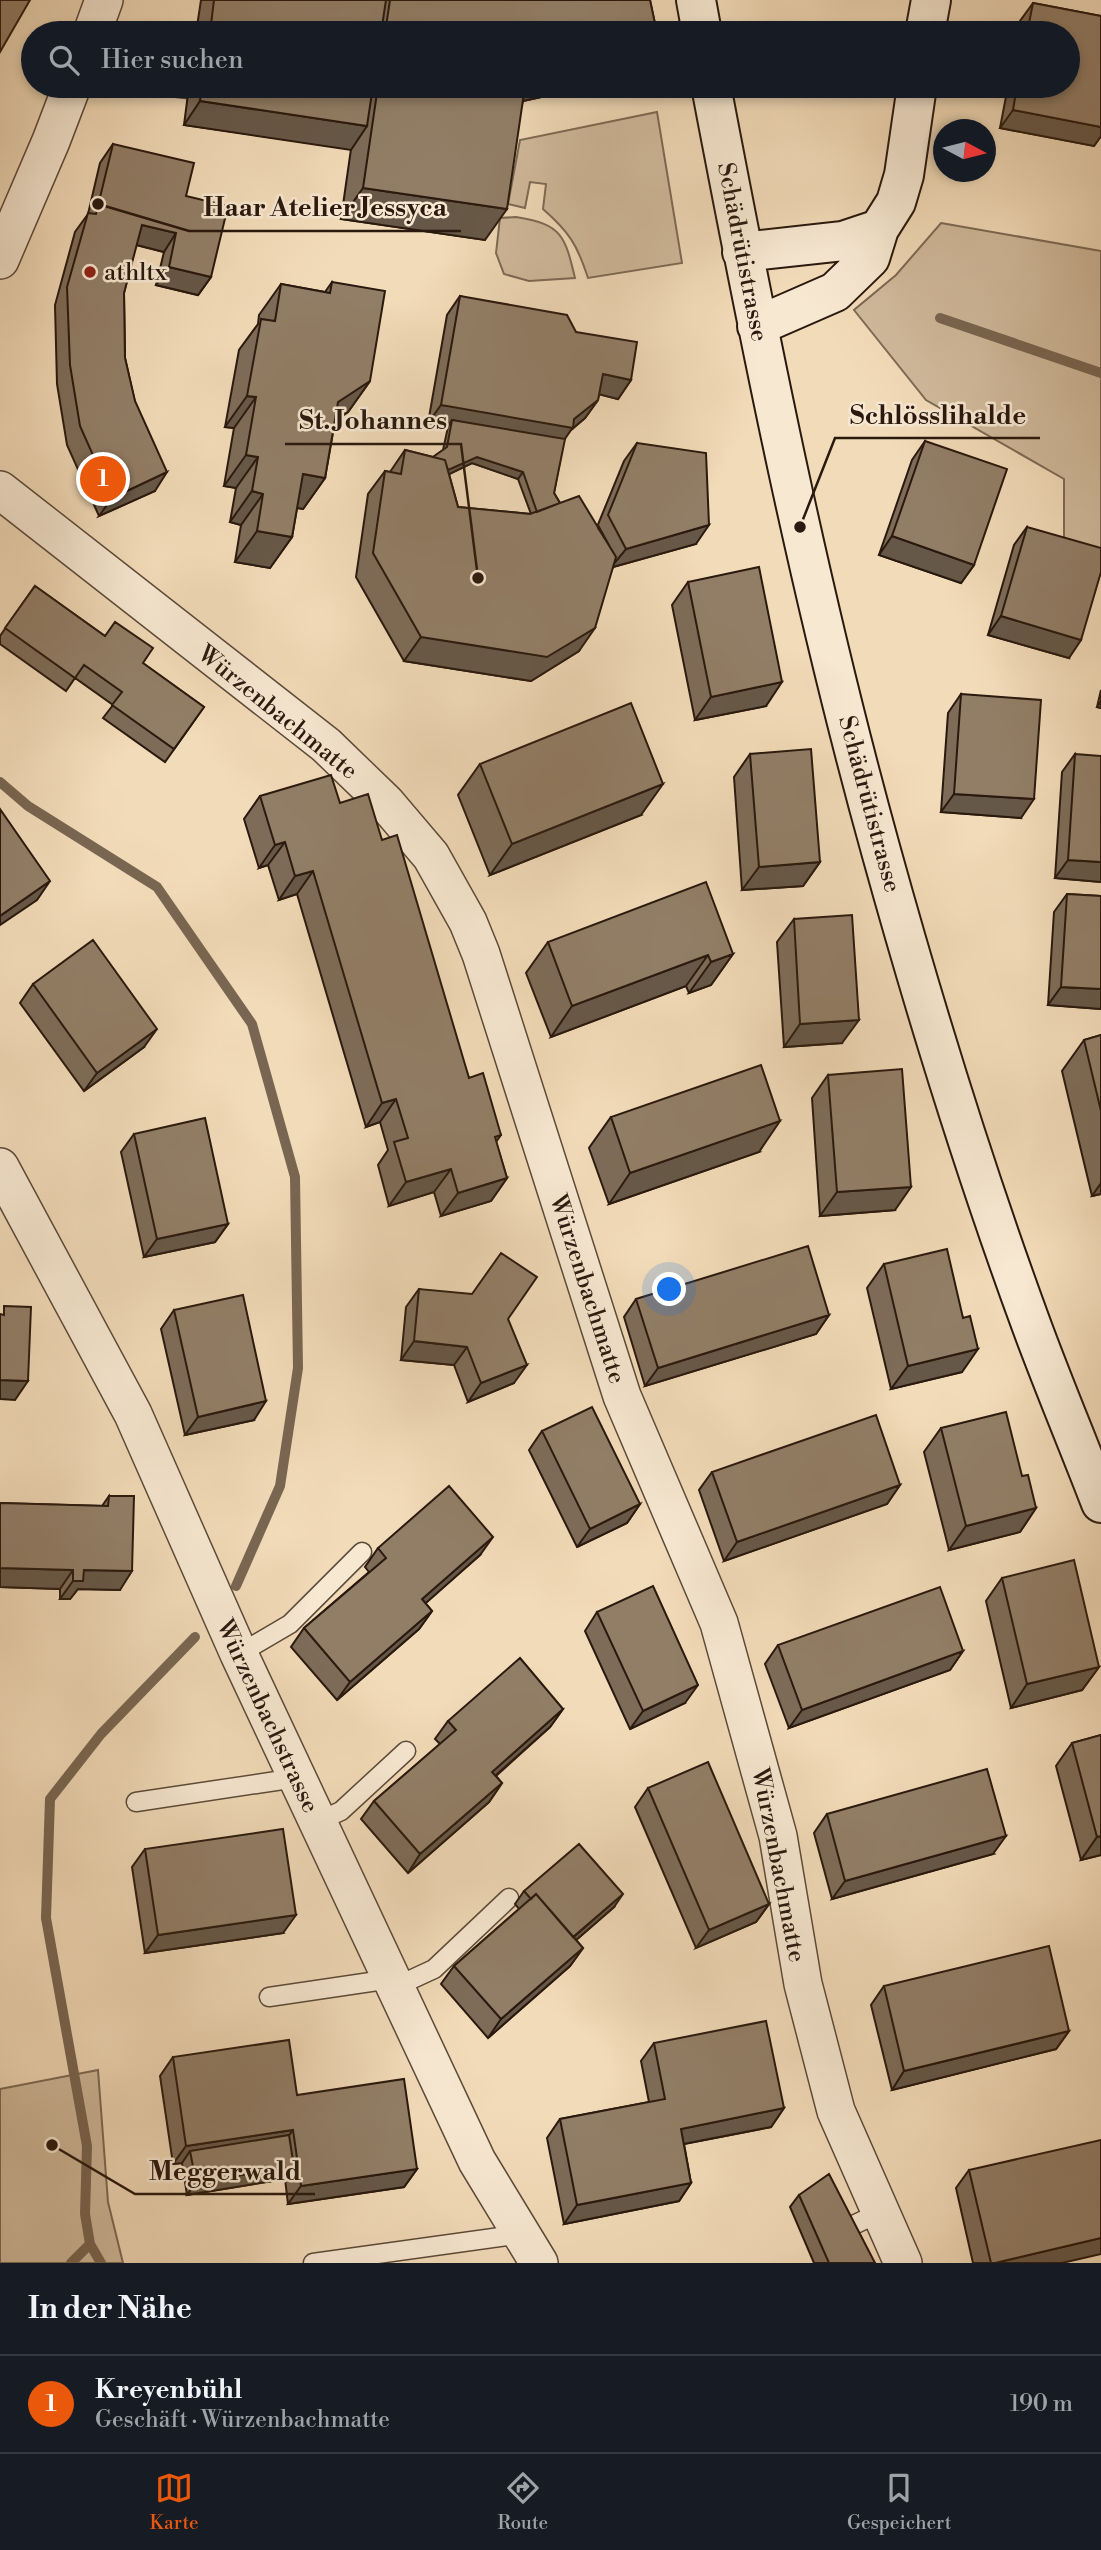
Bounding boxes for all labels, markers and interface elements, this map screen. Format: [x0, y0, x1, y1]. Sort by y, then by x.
search box [21, 21, 1080, 98]
icon: search [45, 41, 83, 79]
text: Hier suchen [101, 44, 243, 76]
north arrow [933, 119, 996, 182]
street label: Schädrütistrasse [710, 160, 774, 344]
callout: Haar Atelier Jessyca [189, 184, 461, 231]
text: Haar Atelier Jessyca [203, 192, 448, 224]
place label: athltx [104, 258, 168, 288]
marker: athltx [82, 264, 98, 280]
callout: Schlösslihalde [835, 391, 1040, 438]
callout: St. Johannes [285, 397, 461, 444]
text: Schlösslihalde [850, 400, 1026, 432]
text: St. Johannes [299, 405, 447, 437]
pin: 1 [80, 453, 126, 505]
street label: Würzenbachmatte [191, 638, 363, 786]
street label: Schädrütistrasse [831, 713, 907, 896]
street label: Würzenbachmatte [542, 1190, 632, 1388]
your location [652, 1272, 686, 1306]
street label: Würzenbachstrasse [209, 1614, 325, 1818]
street label: Würzenbachmatte [744, 1765, 812, 1965]
callout: Meggerwald [135, 2147, 315, 2194]
text: Meggerwald [149, 2156, 301, 2188]
text: In der Nähe [28, 2290, 192, 2328]
text: Kreyenbühl [95, 2374, 242, 2406]
text: 1 [45, 2390, 57, 2418]
text: 190 m [1010, 2390, 1073, 2418]
text: Geschäft · Würzenbachmatte [95, 2406, 390, 2434]
tab: Karte [149, 2469, 199, 2535]
tab: Route [497, 2469, 548, 2535]
tab: Gespeichert [847, 2469, 952, 2535]

